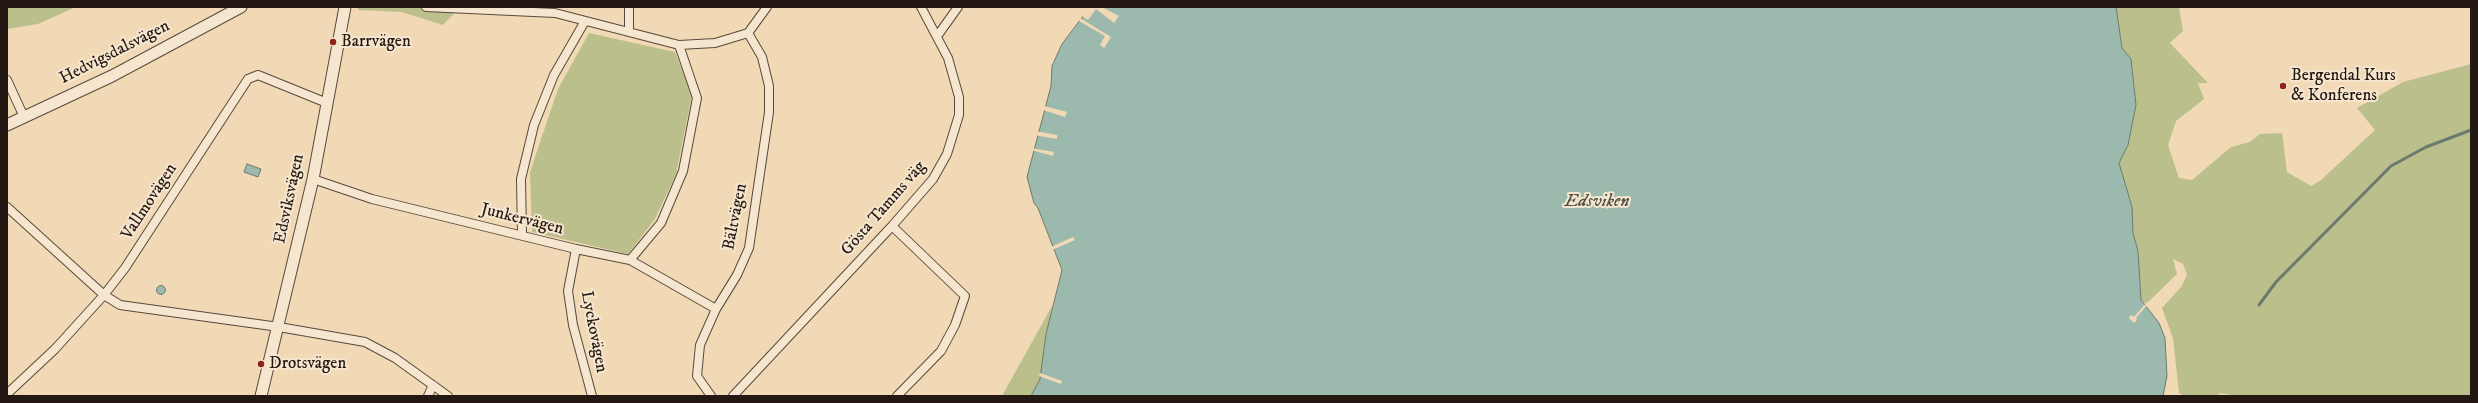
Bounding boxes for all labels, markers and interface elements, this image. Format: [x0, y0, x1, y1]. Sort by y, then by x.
street label: Hedvigsdalsvägen [57, 17, 173, 89]
place label: Barrvägen [341, 32, 411, 52]
marker: Barrvägen [328, 37, 338, 47]
place label: Bergendal Kurs & Konferens [2291, 66, 2396, 106]
marker: Bergendal Kurs & Konferens [2278, 81, 2288, 91]
street label: Edsviksvägen [271, 152, 309, 246]
street label: Gösta Tamms väg [837, 158, 931, 260]
street label: Vallmovägen [118, 160, 182, 244]
street label: Bältvägen [720, 182, 752, 252]
water label: Edsviken [1565, 191, 1629, 213]
street label: Junkervägen [479, 200, 565, 240]
street label: Lyckovägen [575, 289, 611, 375]
place label: Drotsvägen [269, 354, 346, 374]
marker: Drotsvägen [256, 359, 266, 369]

